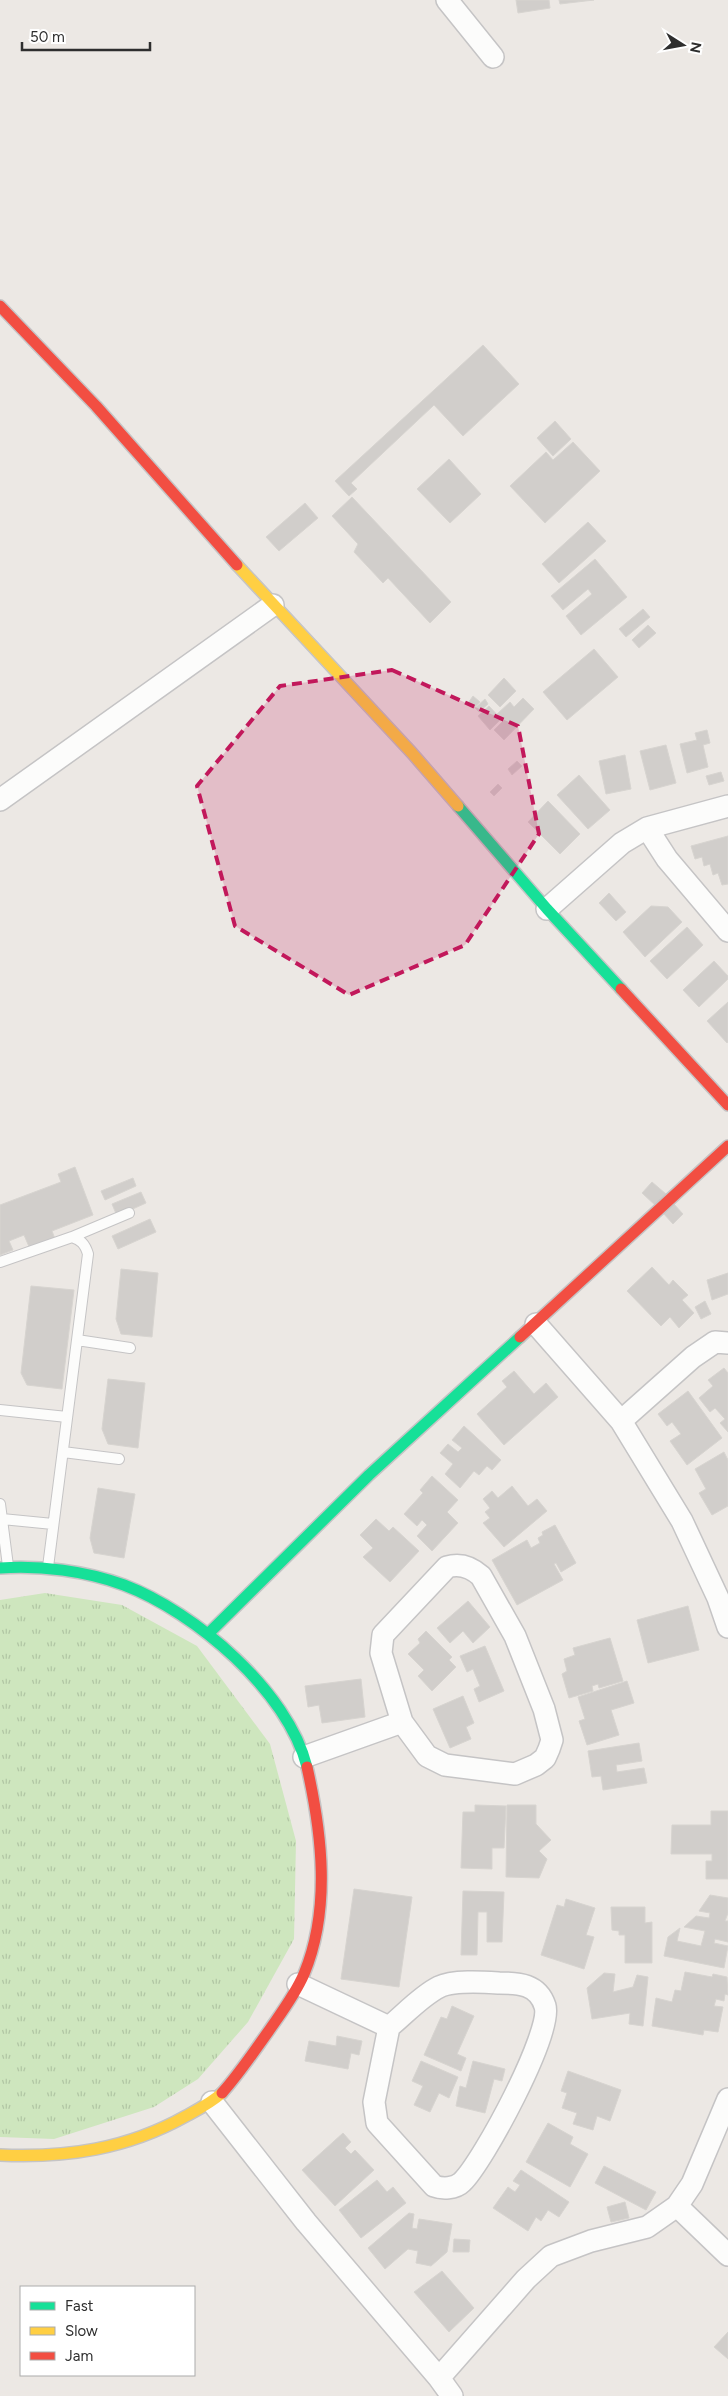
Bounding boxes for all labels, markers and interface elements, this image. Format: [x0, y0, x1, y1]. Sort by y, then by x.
scale bar [22, 20, 150, 52]
north arrow [658, 20, 708, 70]
text: 50 m [30, 28, 65, 46]
text: N [686, 40, 705, 54]
legend [20, 2286, 195, 2376]
text: Fast [65, 2297, 94, 2315]
text: Slow [65, 2322, 98, 2340]
text: Jam [65, 2347, 93, 2365]

